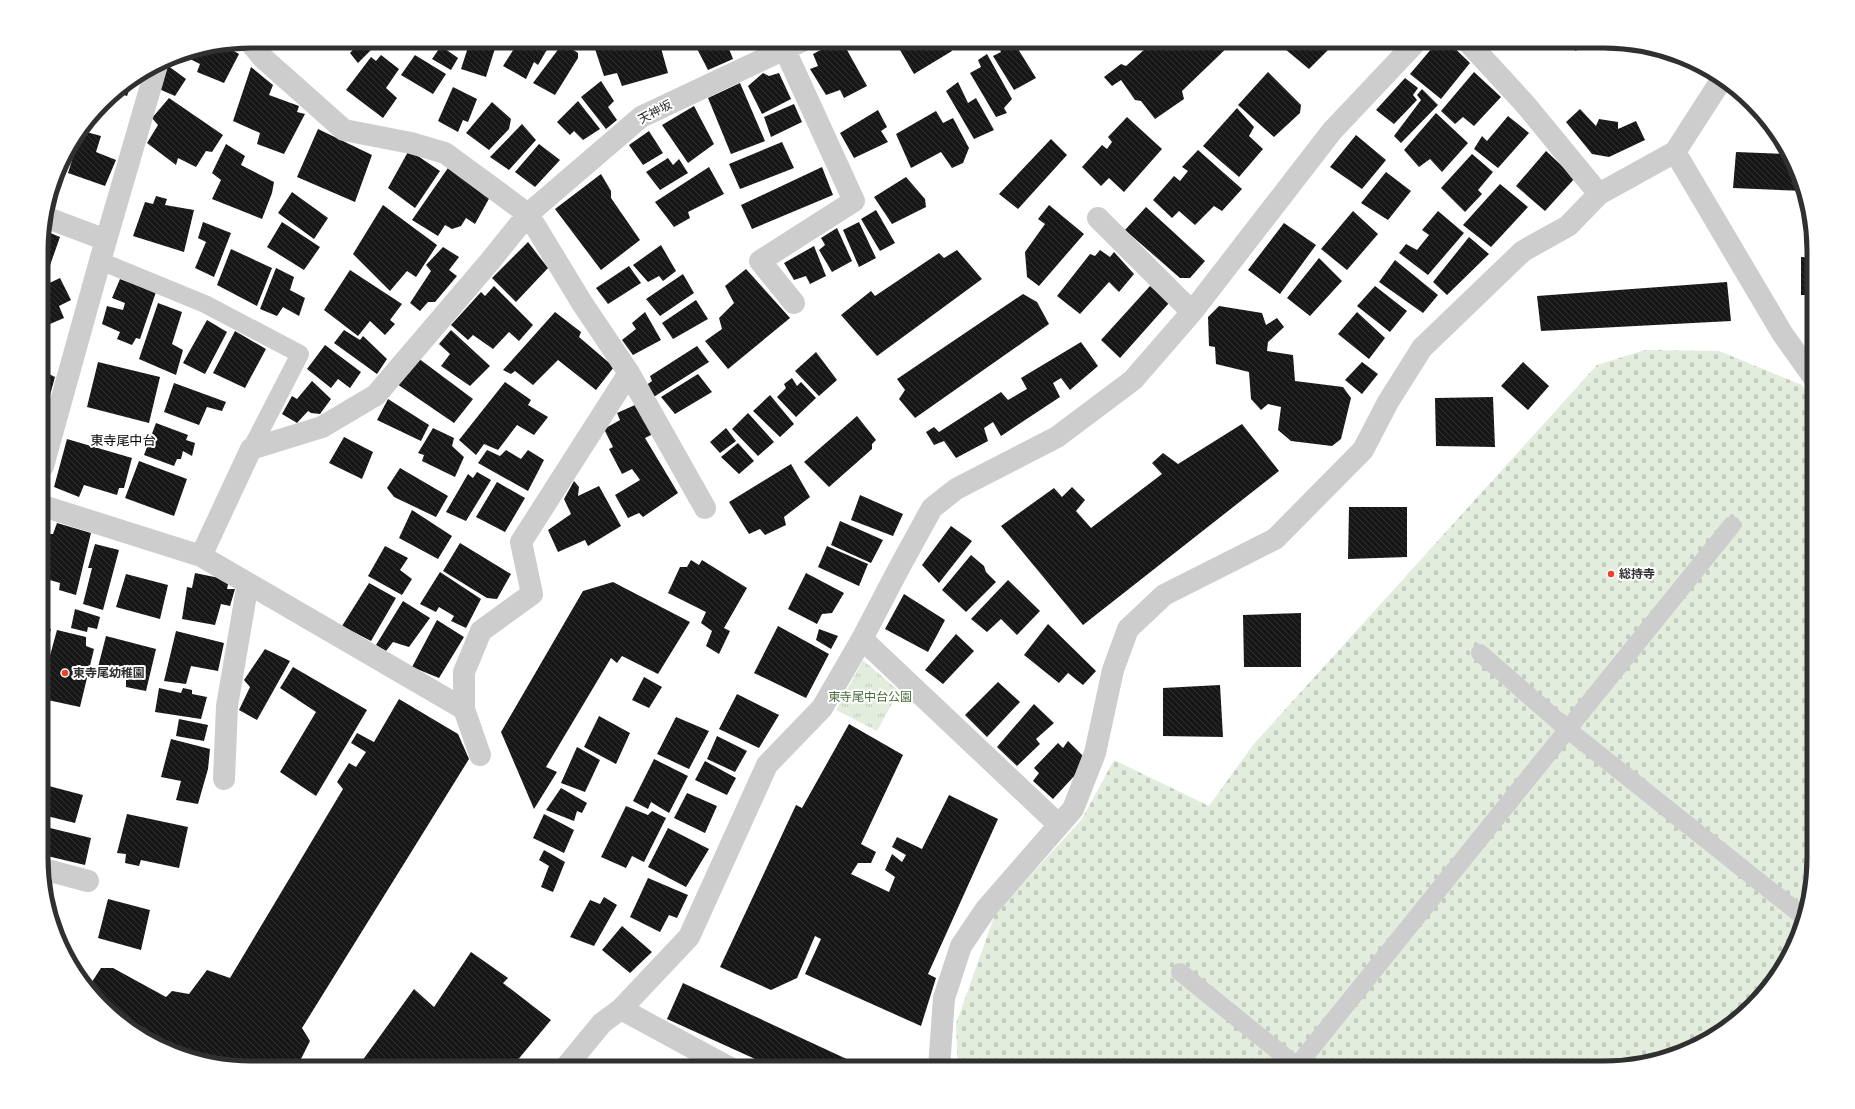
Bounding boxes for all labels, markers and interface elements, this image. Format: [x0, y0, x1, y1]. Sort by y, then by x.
street label: 天神坂 [635, 96, 675, 128]
district label: 東寺尾中台 [90, 431, 156, 449]
place label: 総持寺 [1619, 565, 1655, 582]
marker: 総持寺 [1606, 569, 1616, 579]
place label: 東寺尾幼稚園 [73, 664, 145, 681]
marker: 東寺尾幼稚園 [60, 668, 70, 678]
park label: 東寺尾中台公園 [828, 688, 912, 705]

